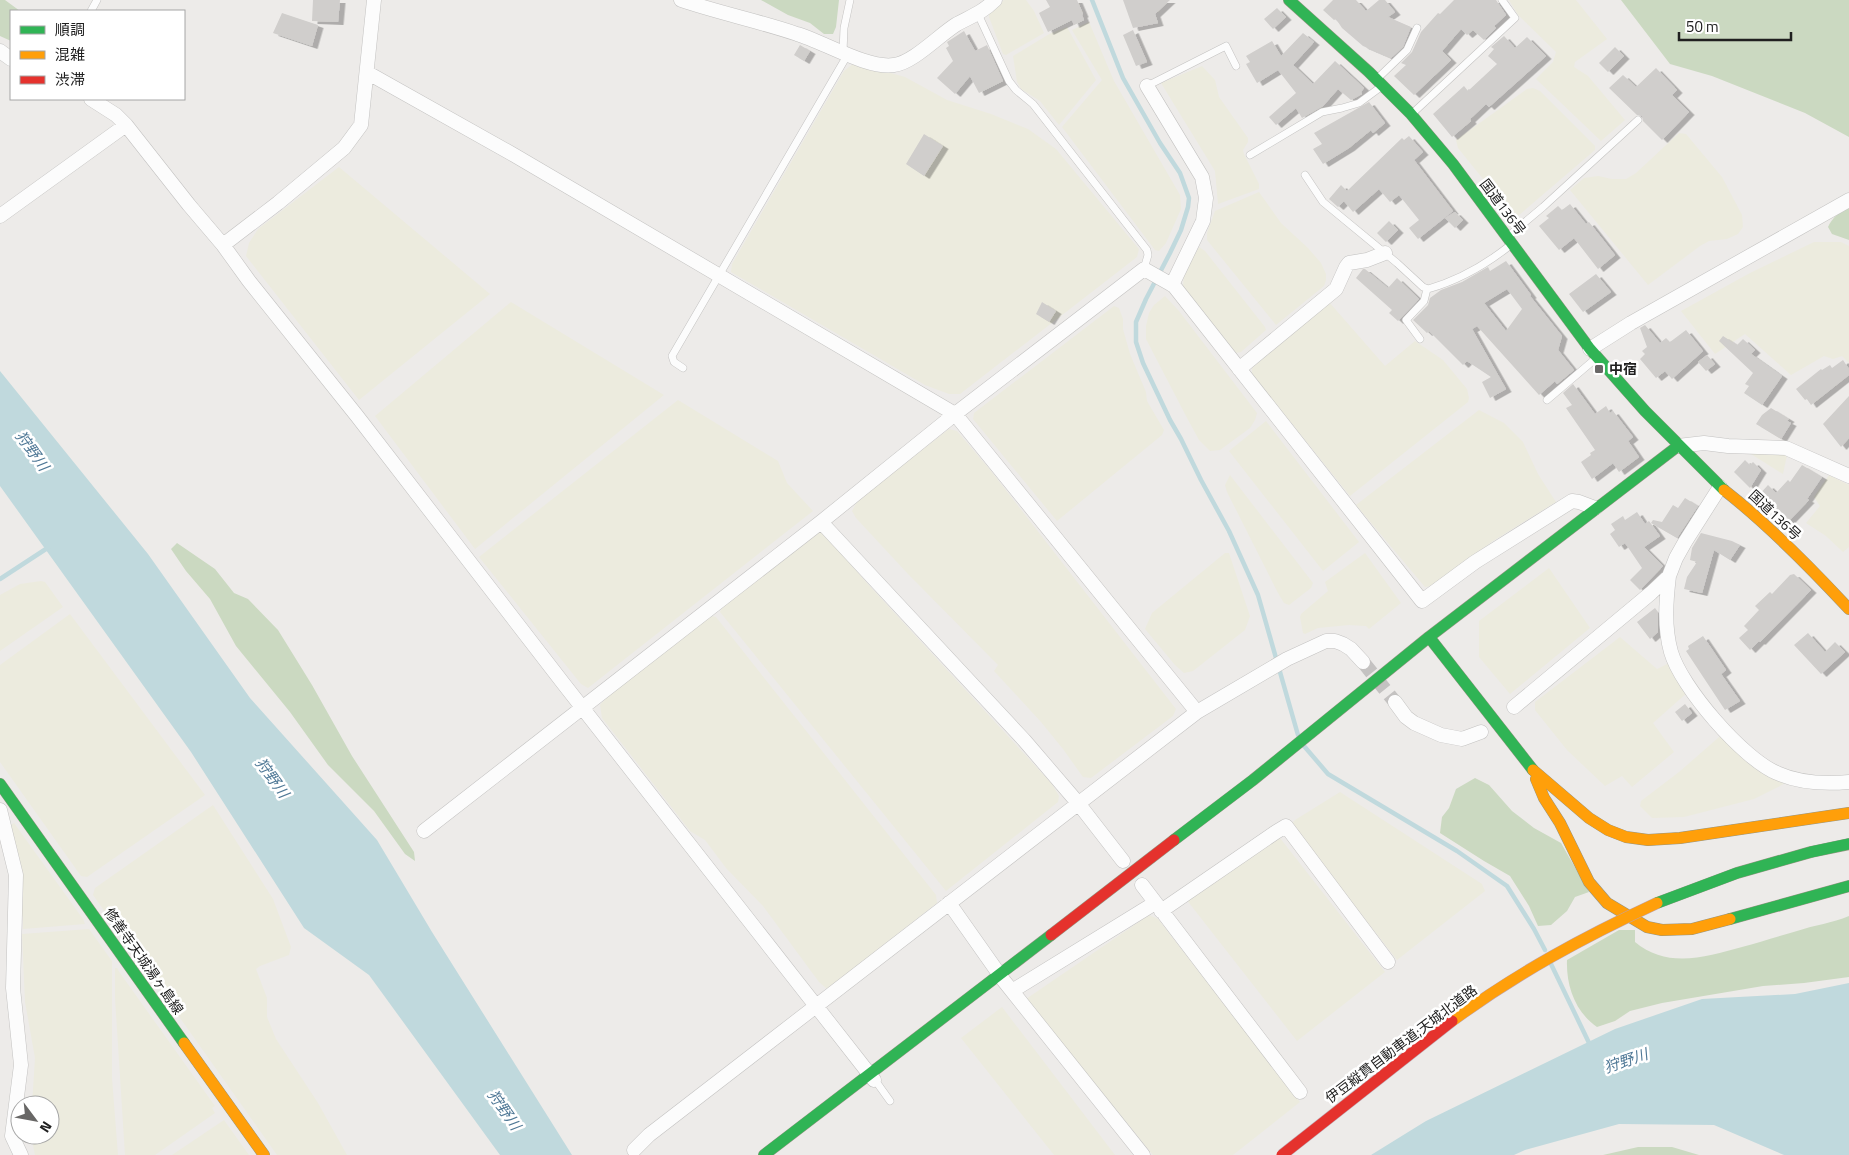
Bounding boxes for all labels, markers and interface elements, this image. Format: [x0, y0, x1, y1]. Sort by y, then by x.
legend [10, 10, 185, 100]
scale bar [1679, 10, 1792, 42]
text: 50 m [1686, 15, 1719, 38]
text: 順調 [55, 18, 85, 41]
text: 混雑 [55, 43, 85, 66]
text: 渋滞 [55, 68, 85, 91]
street label: 国道136号 [1475, 174, 1532, 239]
place label: 中宿 [1609, 358, 1637, 379]
marker: 中宿 [1593, 363, 1605, 375]
water label: 狩野川 [10, 426, 56, 477]
street label: 国道136号 [1744, 485, 1806, 545]
water label: 狩野川 [250, 753, 296, 804]
street label: 修善寺天城湯ヶ島線 [100, 903, 189, 1018]
street label: 伊豆縦貫自動車道;天城北道路 [1320, 979, 1481, 1108]
water label: 狩野川 [1601, 1042, 1653, 1079]
water label: 狩野川 [482, 1085, 528, 1136]
north arrow [10, 1095, 60, 1145]
text: N [35, 1117, 58, 1137]

